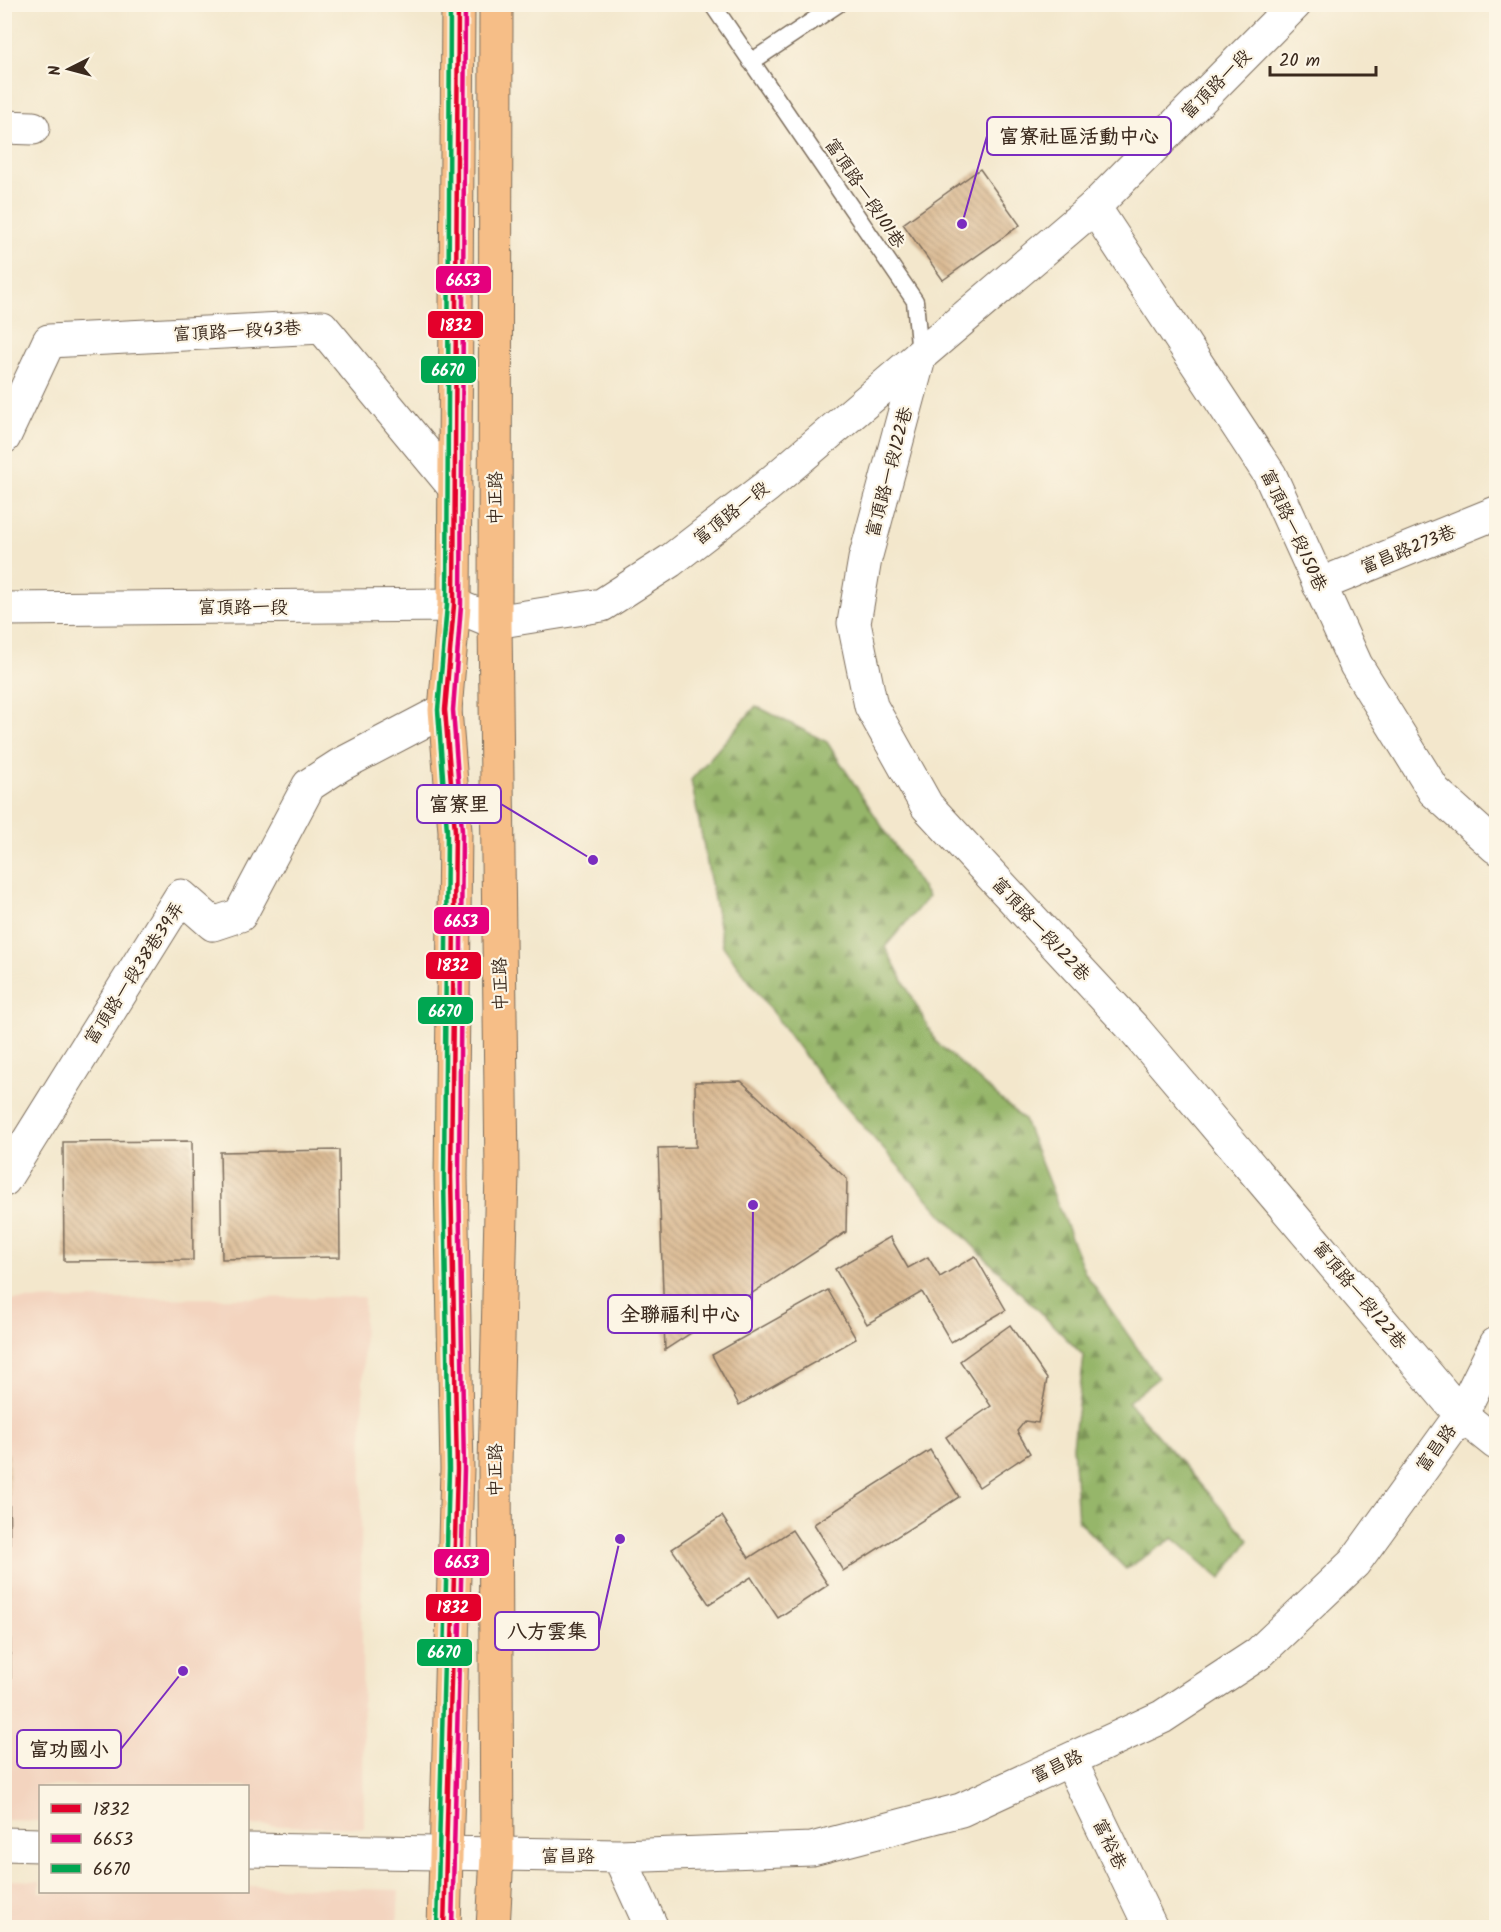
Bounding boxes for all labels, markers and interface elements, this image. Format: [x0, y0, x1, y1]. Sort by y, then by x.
north arrow [39, 39, 99, 99]
scale bar [1270, 39, 1376, 77]
street label: 富頂路一段 [1175, 43, 1259, 127]
text: 20 m [1279, 47, 1320, 76]
text: N [43, 64, 69, 77]
callout: 富寮社區活動中心 [987, 117, 1171, 155]
text: 富寮社區活動中心 [999, 122, 1159, 154]
street label: 富頂路一段101巷 [816, 133, 912, 255]
line badge: 6653 [435, 265, 492, 294]
text: 6653 [446, 269, 480, 294]
line badge: 1832 [427, 310, 484, 339]
text: 1832 [440, 314, 472, 339]
street label: 富頂路一段43巷 [172, 315, 302, 350]
line badge: 6670 [420, 355, 477, 384]
text: 6670 [431, 359, 465, 384]
street label: 富頂路一段122巷 [859, 404, 922, 541]
street label: 富頂路一段150巷 [1252, 465, 1334, 597]
street label: 中正路 [482, 471, 511, 525]
street label: 富頂路一段 [688, 475, 776, 553]
street label: 富昌路273巷 [1356, 518, 1461, 583]
street label: 富頂路一段 [198, 594, 288, 623]
callout: 富寮里 [417, 785, 501, 823]
text: 富寮里 [429, 790, 489, 822]
street label: 富頂路一段122巷 [983, 871, 1096, 989]
street label: 富頂路一段38巷39弄 [78, 896, 193, 1051]
line badge: 6653 [433, 906, 490, 935]
text: 6653 [444, 910, 478, 935]
line badge: 1832 [425, 951, 482, 980]
text: 1832 [437, 954, 469, 979]
street label: 中正路 [487, 957, 516, 1011]
line badge: 6670 [417, 996, 474, 1025]
text: 6670 [428, 1000, 462, 1025]
street label: 富頂路一段122巷 [1304, 1235, 1413, 1357]
callout: 全聯福利中心 [608, 1295, 752, 1333]
text: 全聯福利中心 [620, 1300, 740, 1332]
street label: 富昌路 [1410, 1419, 1465, 1479]
street label: 中正路 [482, 1443, 511, 1497]
line badge: 6653 [433, 1548, 490, 1577]
text: 6653 [445, 1551, 479, 1576]
line badge: 1832 [425, 1593, 482, 1622]
text: 1832 [437, 1596, 469, 1621]
callout: 八方雲集 [495, 1612, 599, 1650]
text: 八方雲集 [507, 1617, 587, 1649]
line badge: 6670 [416, 1638, 473, 1667]
text: 6670 [427, 1641, 461, 1666]
callout: 富功國小 [17, 1730, 121, 1768]
text: 富功國小 [29, 1735, 109, 1767]
street label: 富昌路 [1027, 1743, 1088, 1792]
legend [39, 1785, 249, 1893]
text: 1832 [93, 1796, 130, 1825]
street label: 富裕巷 [1084, 1814, 1134, 1875]
text: 6653 [93, 1826, 133, 1855]
street label: 富昌路 [541, 1843, 595, 1872]
text: 6670 [93, 1856, 130, 1885]

